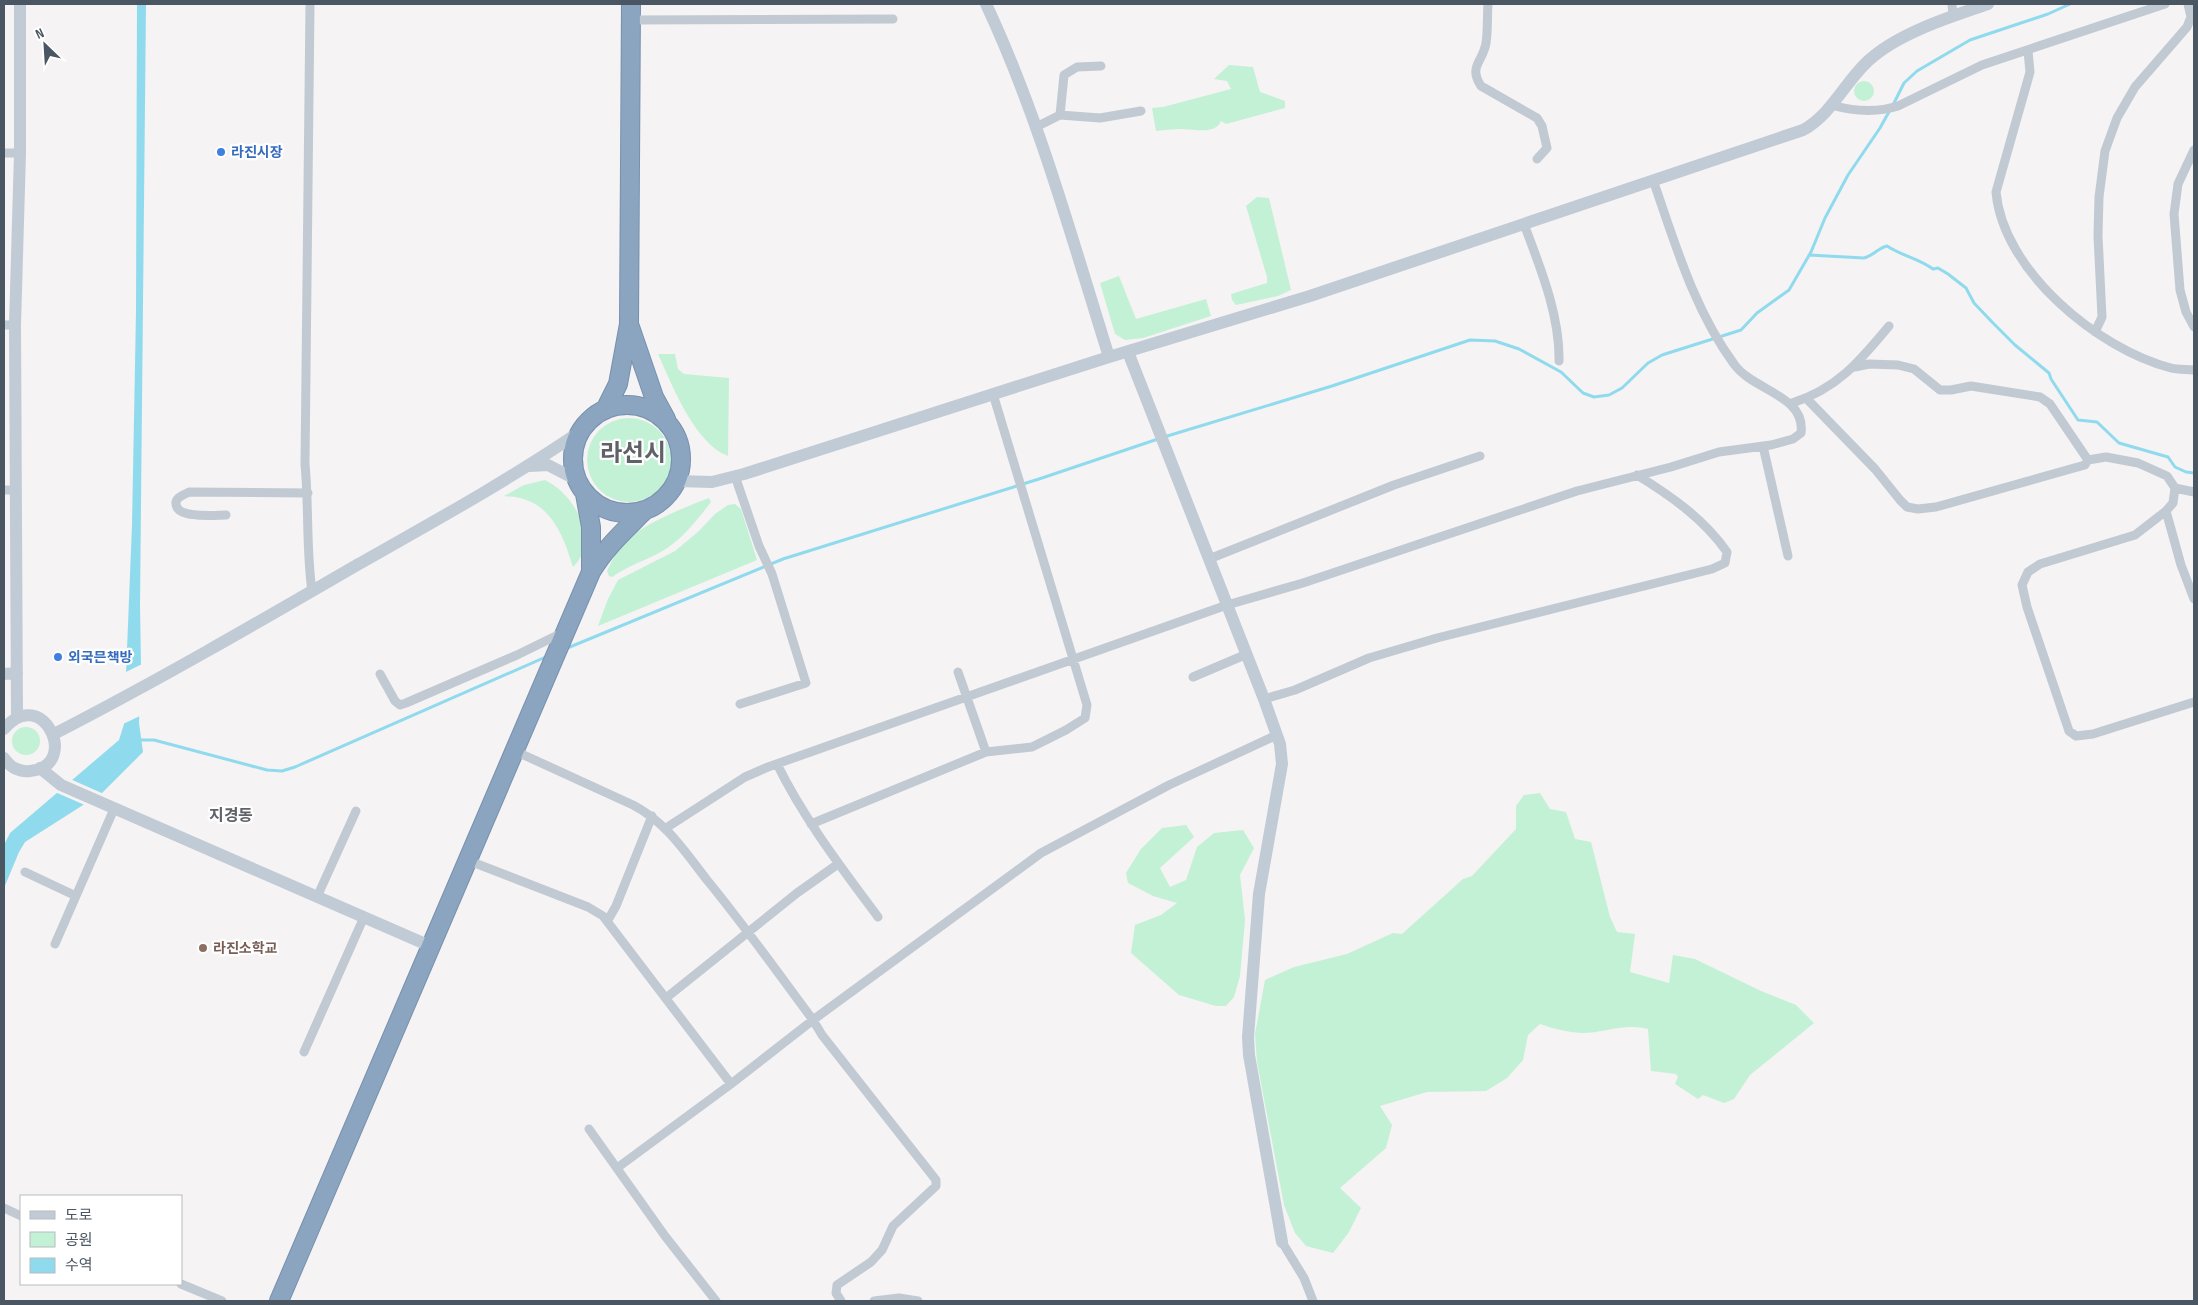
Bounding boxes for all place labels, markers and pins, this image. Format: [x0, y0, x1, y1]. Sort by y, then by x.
place label: 라진시장 [231, 144, 283, 161]
marker: 라진시장 [215, 146, 227, 158]
place label: 외국믄책방 [68, 649, 133, 666]
marker: 외국믄책방 [52, 651, 64, 663]
place label: 라진소학교 [213, 940, 278, 957]
marker: 라진소학교 [197, 942, 209, 954]

